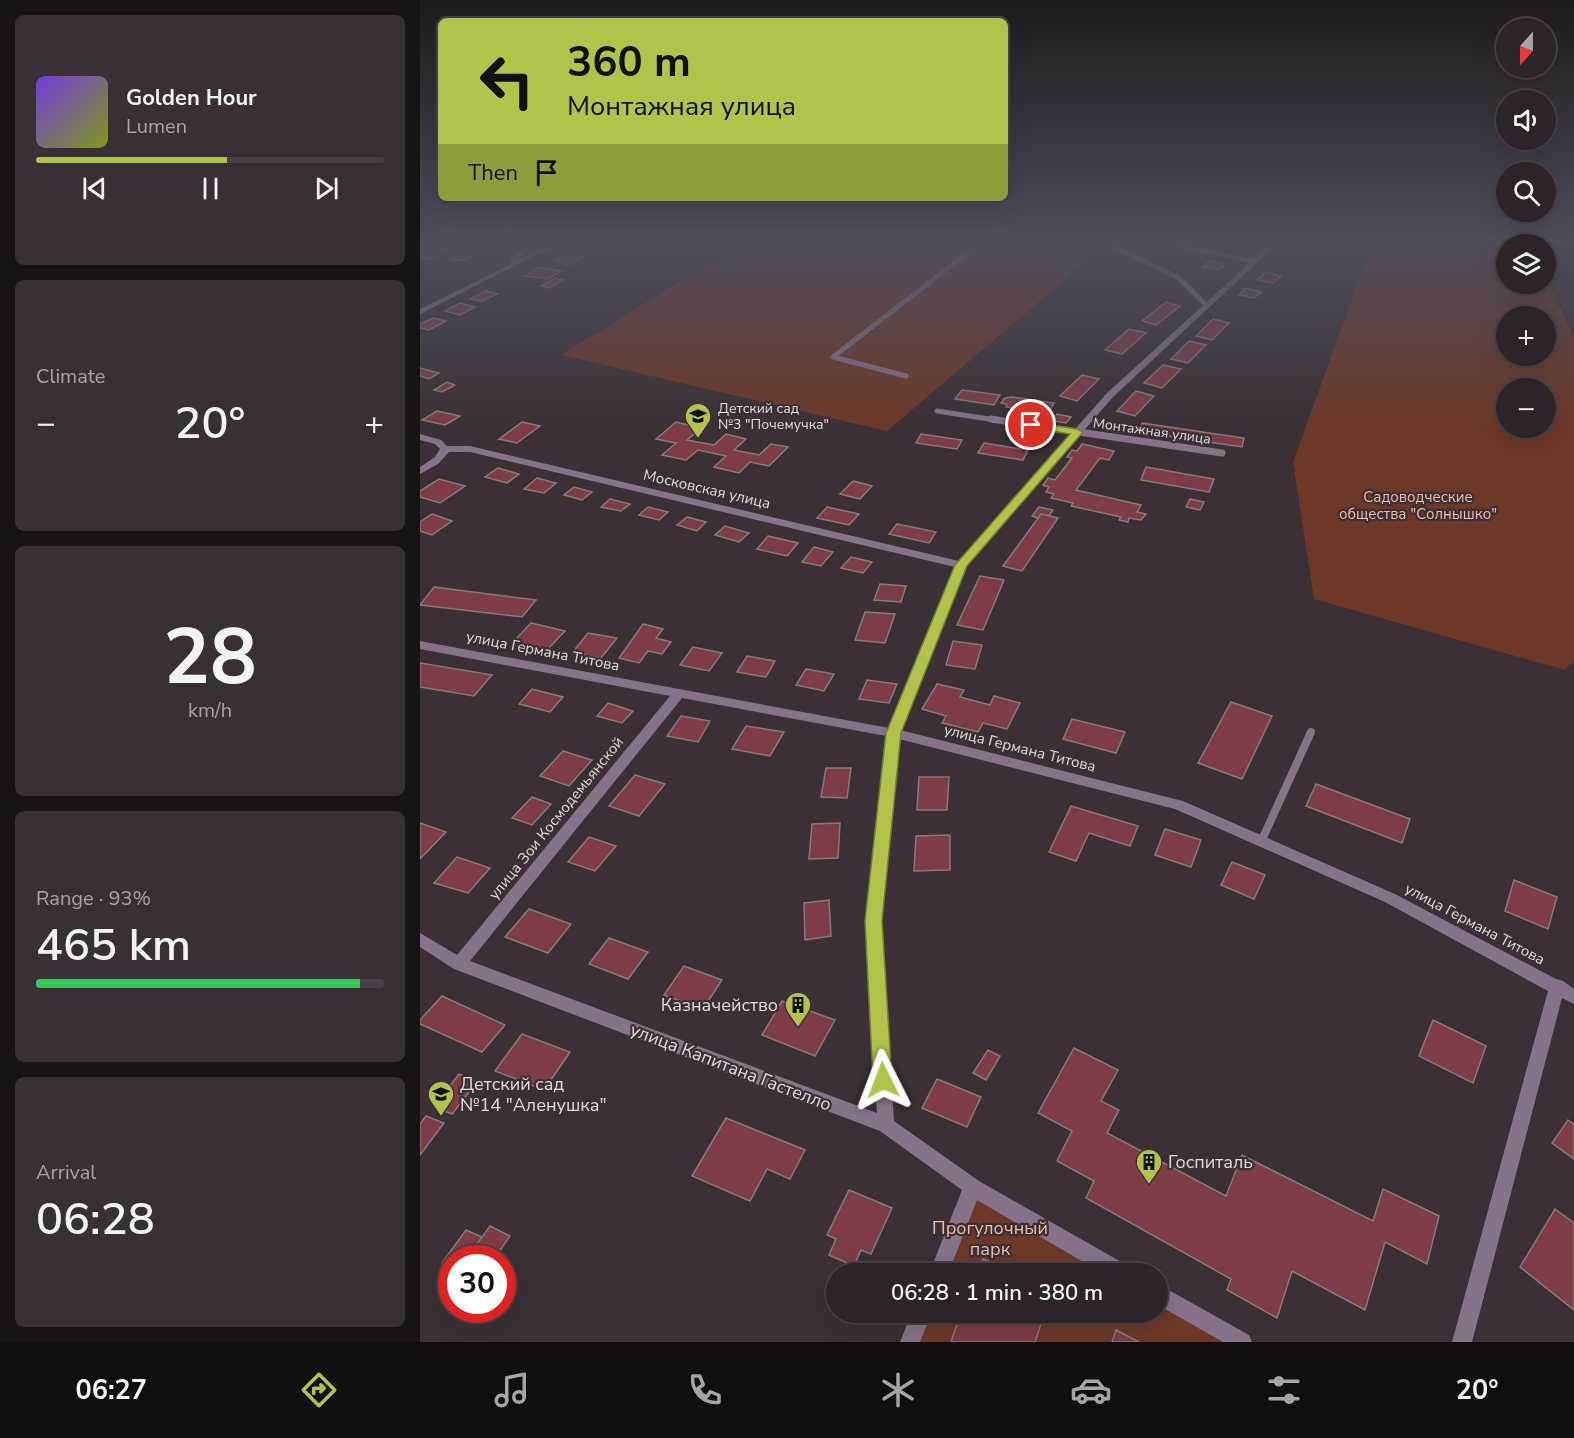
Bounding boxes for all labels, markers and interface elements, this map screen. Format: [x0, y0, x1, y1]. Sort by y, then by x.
north arrow [1496, 18, 1556, 78]
map controls [1496, 18, 1556, 438]
text: 360 m [567, 34, 691, 91]
icon: left [468, 42, 546, 120]
text: Golden Hour [126, 83, 257, 113]
text: Монтажная улица [567, 88, 796, 125]
button: sound [1496, 90, 1556, 150]
text: Lumen [126, 113, 187, 140]
icon: arrive [530, 156, 563, 189]
text: Then [468, 158, 518, 188]
button: search [1496, 162, 1556, 222]
icon: previous [78, 172, 111, 205]
icon: pause [194, 172, 227, 205]
icon: next [310, 172, 343, 205]
button: layers [1496, 234, 1556, 294]
button: + [1496, 306, 1556, 366]
text: Climate [36, 363, 105, 390]
button: − [1496, 378, 1556, 438]
text: 20° [175, 393, 245, 454]
place label: Детский сад №3 "Почемучка" [718, 399, 829, 434]
pin [1005, 399, 1056, 450]
text: − [36, 401, 56, 446]
text: + [364, 401, 384, 446]
school or university icon: Детский сад №3 "Почемучка" [683, 401, 713, 439]
icon: arrive [1014, 408, 1047, 441]
street label: Монтажная улица [1092, 413, 1212, 449]
street label: Московская улица [641, 465, 773, 513]
park label: Садоводческие общества "Солнышко" [1339, 487, 1497, 524]
text: 28 [163, 604, 257, 711]
street label: улица Германа Титова [465, 626, 621, 676]
text: km/h [188, 697, 232, 724]
street label: улица Германа Титова [942, 719, 1098, 777]
street label: улица Зои Космодемьянской [484, 732, 628, 904]
street label: улица Германа Титова [1402, 879, 1548, 969]
text: Range · 93% [36, 885, 151, 912]
text: 465 km [36, 915, 191, 976]
building icon: Казначейство [783, 990, 813, 1028]
place label: Казначейство [661, 993, 778, 1017]
street label: улица Капитана Гастелло [627, 1017, 835, 1117]
position arrow [851, 1048, 915, 1112]
place label: Детский сад №14 "Аленушка" [460, 1072, 606, 1117]
school or university icon: Детский сад №14 "Аленушка" [426, 1079, 456, 1117]
building icon: Госпиталь [1134, 1147, 1164, 1185]
place label: Госпиталь [1168, 1150, 1253, 1174]
text: Arrival [36, 1159, 96, 1186]
text: 06:28 [36, 1189, 155, 1250]
park label: Прогулочный парк [932, 1216, 1048, 1261]
speed limit sign: 30 [438, 1245, 516, 1323]
text: 06:28 · 1 min · 380 m [891, 1278, 1103, 1308]
icon: directions [298, 1369, 340, 1411]
icon: music [491, 1369, 533, 1411]
icon: phone [684, 1369, 726, 1411]
icon: climate [877, 1369, 919, 1411]
icon: car [1070, 1369, 1112, 1411]
icon: filters [1263, 1369, 1305, 1411]
text: 06:27 [75, 1372, 147, 1409]
text: 20° [1456, 1372, 1498, 1409]

